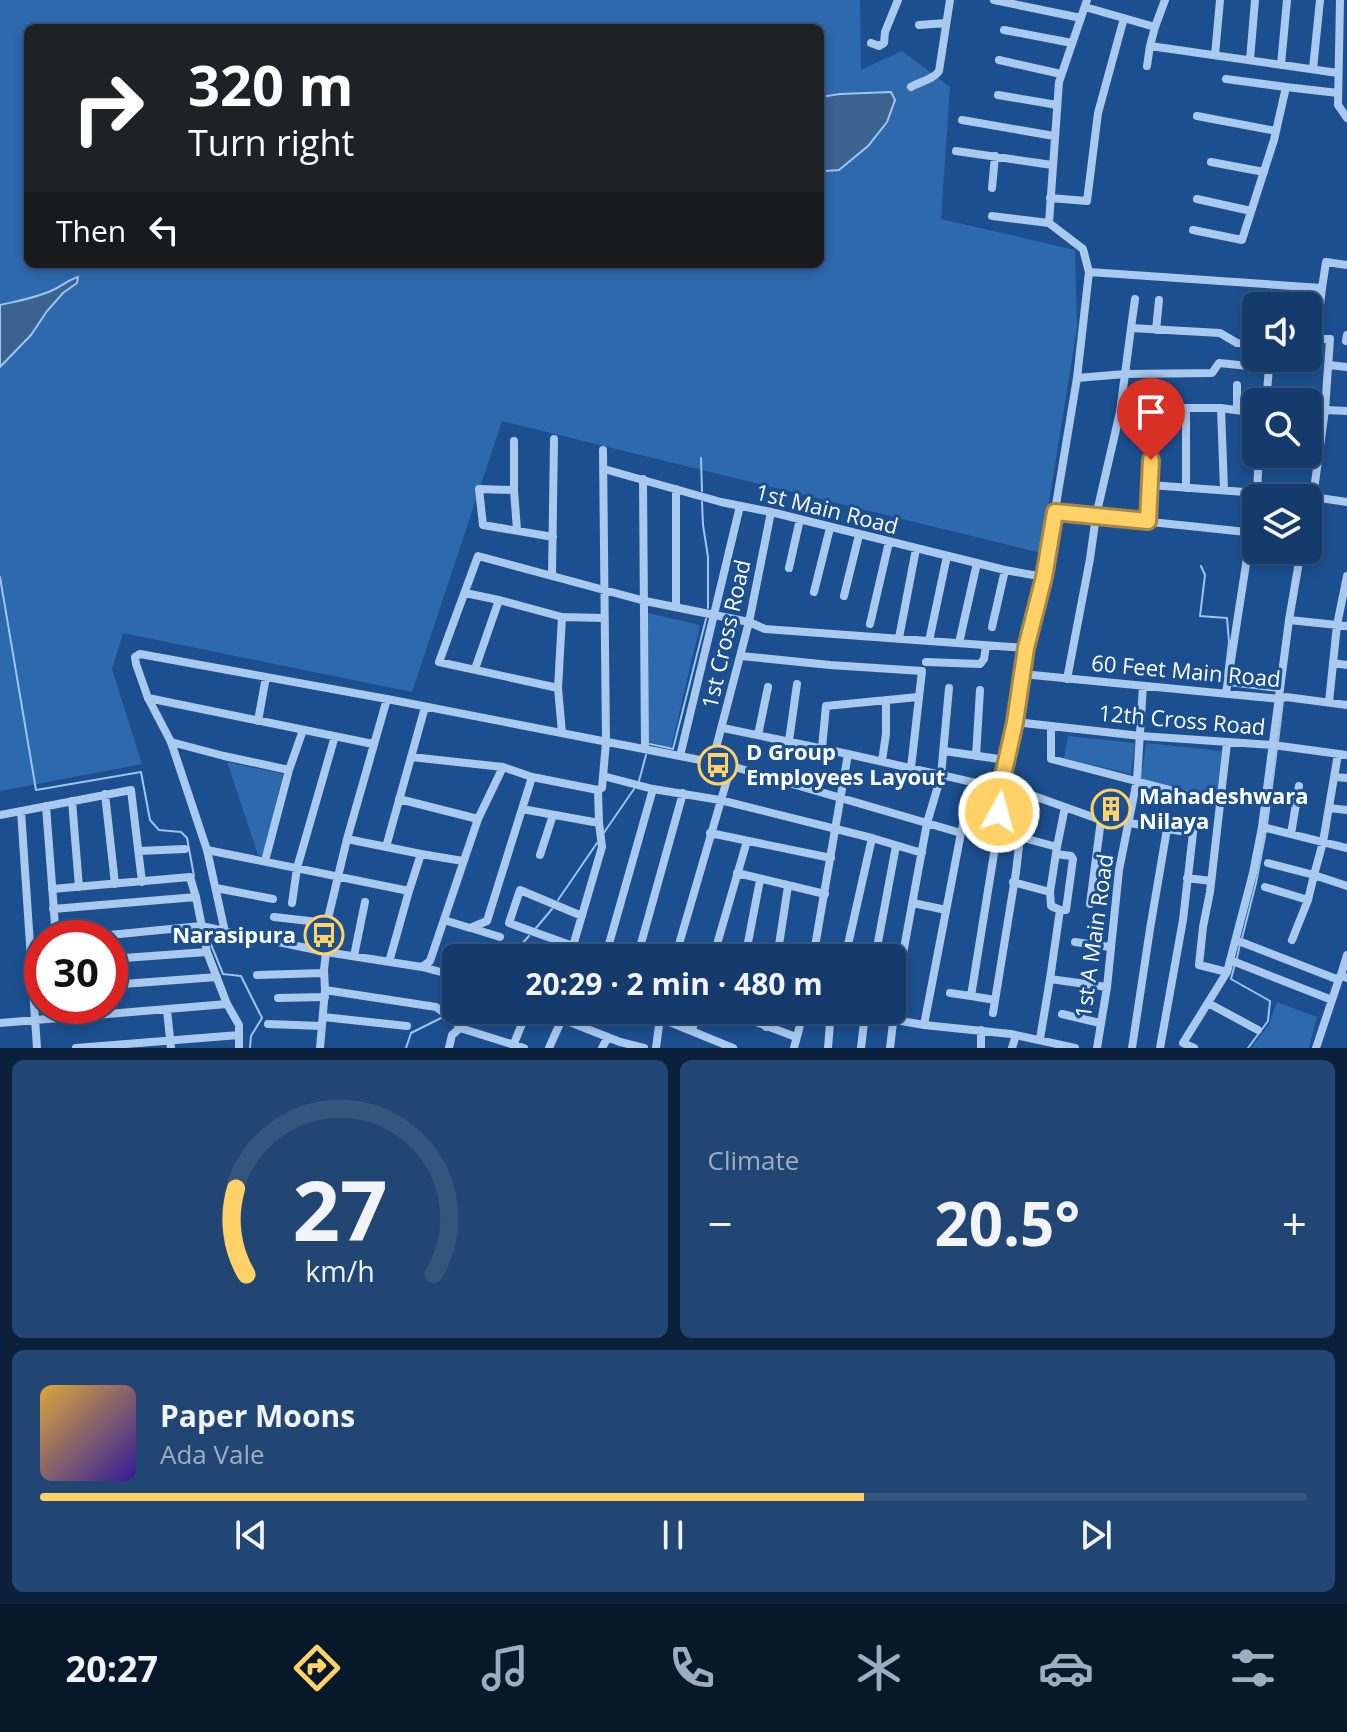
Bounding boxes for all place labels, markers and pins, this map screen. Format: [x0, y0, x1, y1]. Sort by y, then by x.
pin [1117, 378, 1185, 460]
place label: D Group Employees Layout [746, 736, 945, 791]
bus stop icon: D Group Employees Layout [697, 744, 739, 786]
place label: Mahadeshwara Nilaya [1139, 780, 1309, 835]
building icon: Mahadeshwara Nilaya [1090, 788, 1132, 830]
bus stop icon: Narasipura [303, 914, 345, 956]
place label: Narasipura [172, 919, 296, 949]

